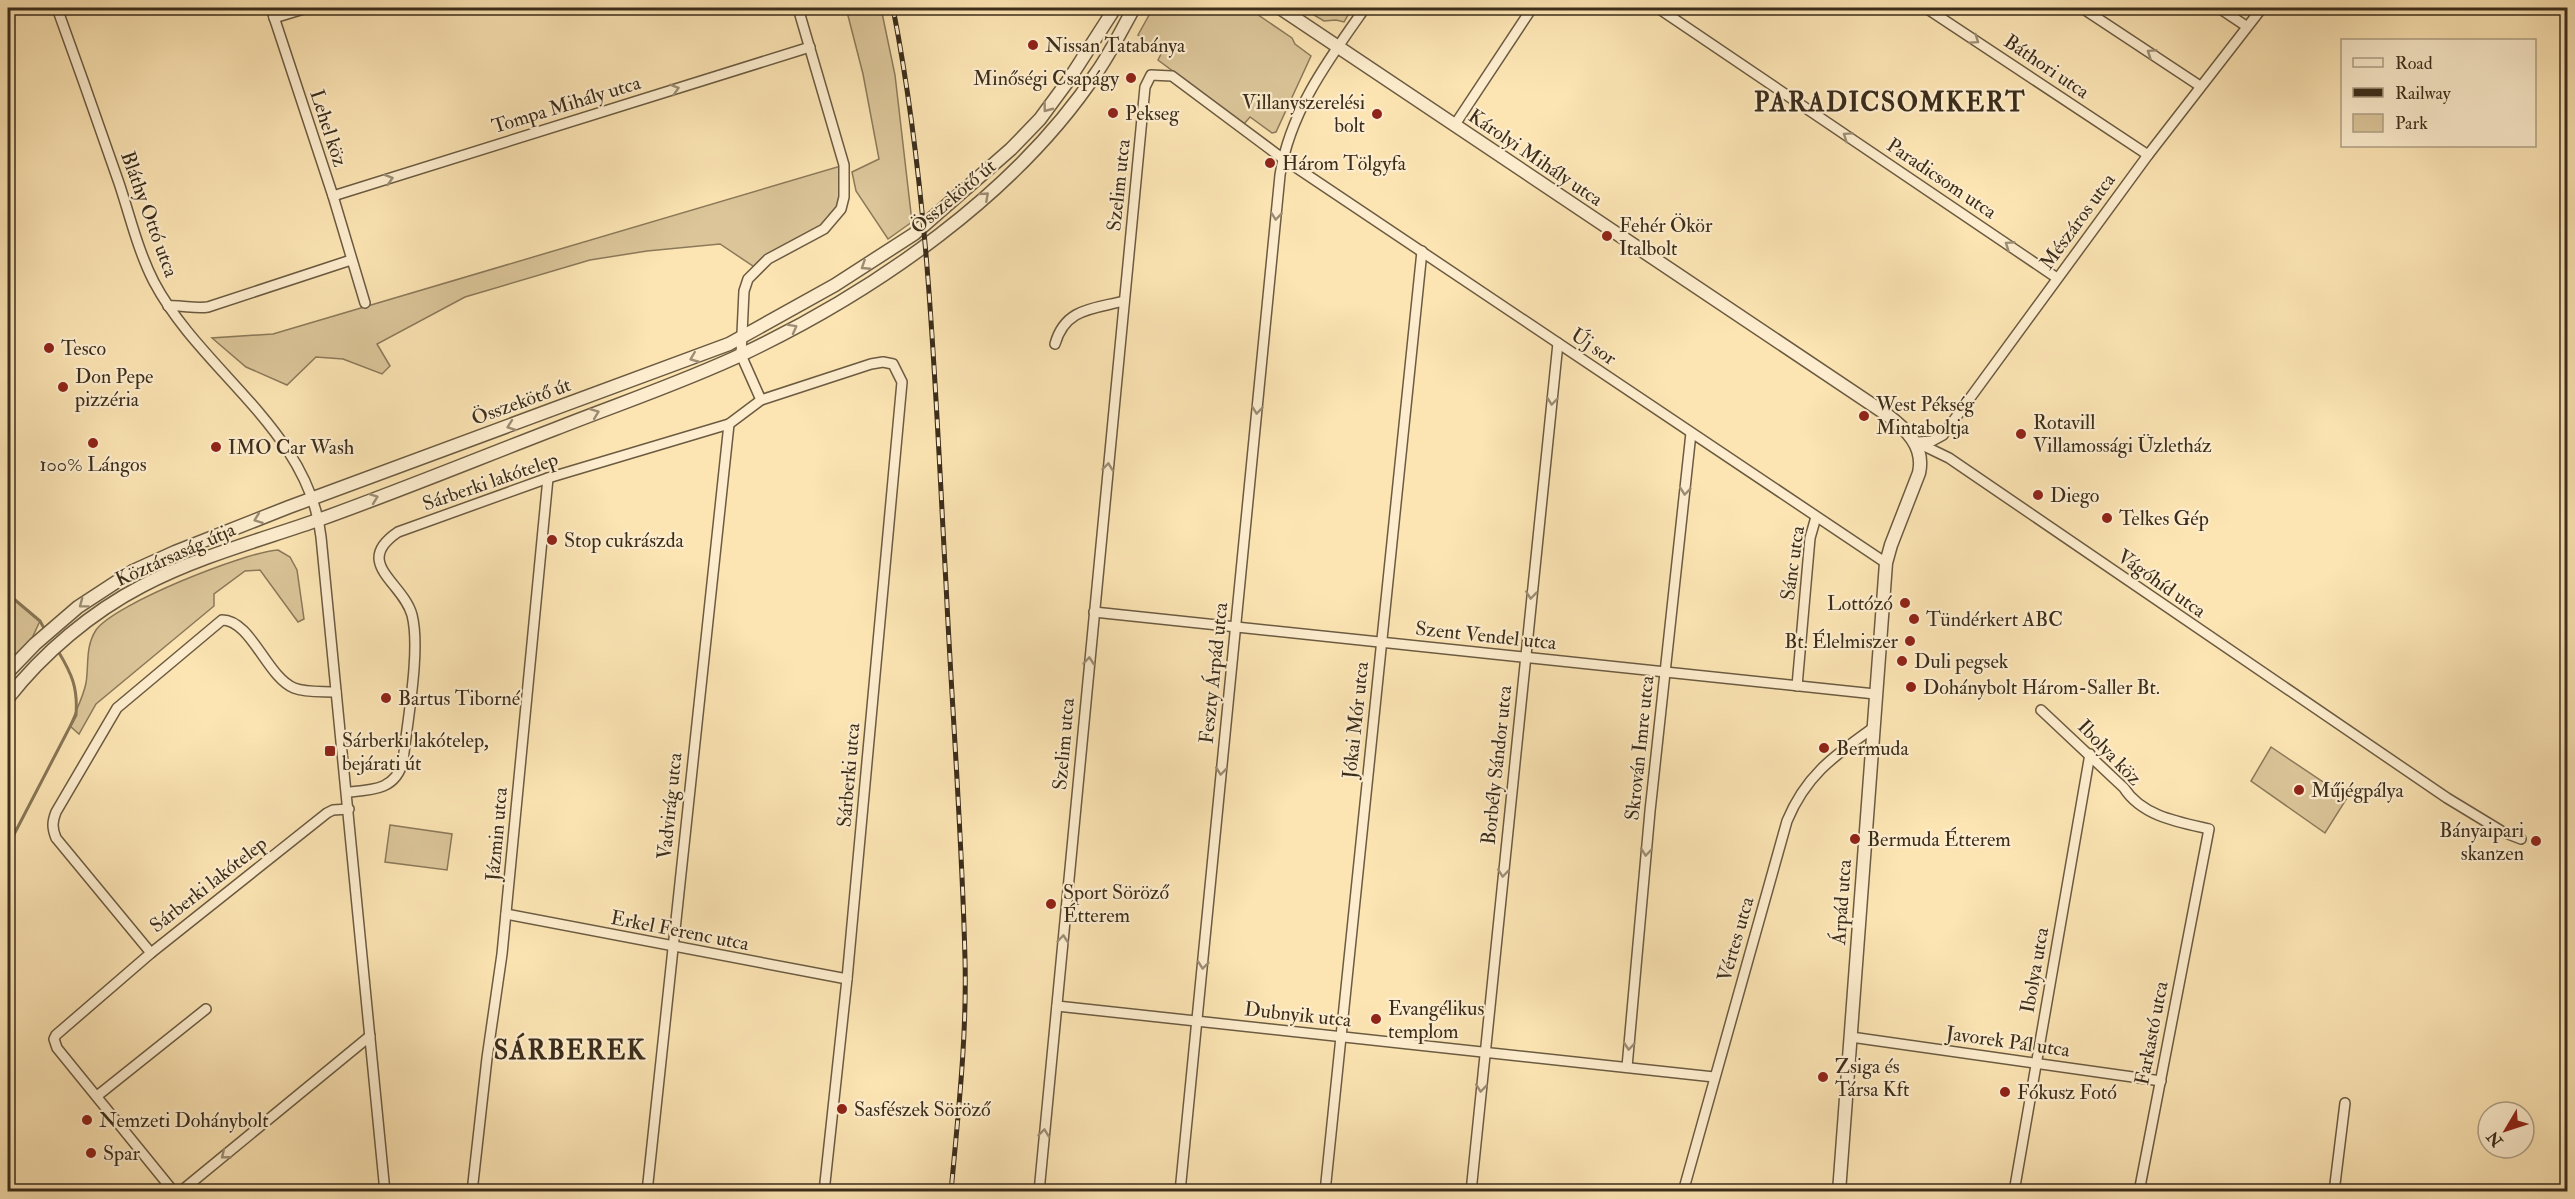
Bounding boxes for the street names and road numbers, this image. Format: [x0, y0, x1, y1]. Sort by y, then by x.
street label: Báthori utca [1999, 29, 2095, 105]
street label: Tompa Mihály utca [489, 70, 645, 140]
street label: Lehel köz [304, 86, 353, 170]
street label: Károlyi Mihály utca [1464, 103, 1608, 212]
street label: Paradicsom utca [1882, 132, 2002, 225]
street label: Szelim utca [1101, 137, 1136, 232]
street label: Bláthy Ottó utca [115, 148, 184, 281]
street label: Összekötő út [905, 153, 1002, 239]
street label: Mészáros utca [2034, 168, 2121, 274]
street label: Új sor [1566, 321, 1622, 371]
street label: Összekötő út [468, 372, 575, 431]
street label: Sárberki lakótelep [419, 447, 562, 517]
street label: Köztársaság útja [111, 517, 240, 592]
street label: Sánc utca [1775, 523, 1810, 602]
street label: Vágóhíd utca [2112, 544, 2212, 624]
street label: Feszty Árpád utca [1193, 600, 1234, 745]
street label: Szent Vendel utca [1414, 616, 1558, 655]
street label: Jókai Mór utca [1337, 659, 1374, 781]
street label: Skrován Imre utca [1619, 674, 1660, 822]
street label: Borbély Sándor utca [1476, 683, 1517, 846]
street label: Szelim utca [1047, 696, 1080, 791]
street label: Ibolya köz [2072, 714, 2147, 791]
street label: Sárberki utca [831, 721, 866, 828]
street label: Vadvirág utca [651, 751, 688, 861]
street label: Jázmin utca [480, 785, 513, 883]
street label: Sárberki lakótelep [145, 831, 273, 939]
street label: Árpád utca [1825, 858, 1858, 947]
street label: Vértes utca [1711, 893, 1760, 985]
street label: Erkel Ferenc utca [609, 905, 752, 956]
street label: Ibolya utca [2015, 924, 2054, 1015]
street label: Farkastó utca [2129, 978, 2174, 1087]
street label: Dubnyik utca [1243, 996, 1353, 1033]
street label: Javorek Pál utca [1943, 1020, 2072, 1063]

